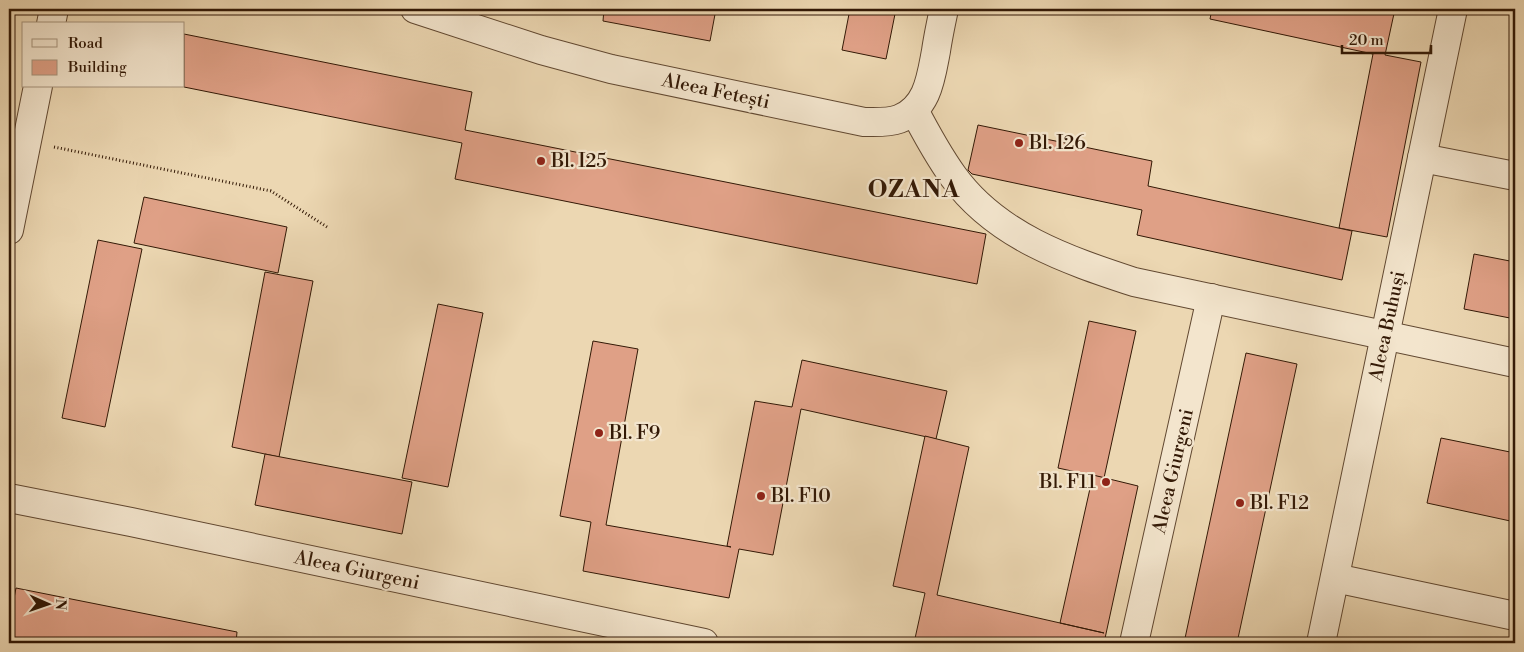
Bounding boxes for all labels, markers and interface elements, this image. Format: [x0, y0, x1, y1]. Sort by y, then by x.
legend [22, 22, 185, 88]
scale bar [1342, 22, 1430, 54]
text: 20 m [1349, 31, 1384, 50]
text: Road [68, 34, 103, 53]
text: Building [67, 58, 127, 77]
street label: Aleea Fetești [659, 68, 772, 114]
place label: Bl. I26 [1028, 131, 1086, 155]
marker: Bl. I26 [1013, 137, 1025, 149]
place label: Bl. I25 [550, 149, 607, 173]
marker: Bl. I25 [535, 155, 547, 167]
district label: OZANA [868, 175, 960, 205]
street label: Aleea Buhuși [1363, 269, 1410, 384]
street label: Aleea Giurgeni [1147, 406, 1199, 537]
place label: Bl. F9 [608, 421, 660, 445]
marker: Bl. F9 [593, 427, 605, 439]
place label: Bl. F11 [1038, 470, 1096, 494]
marker: Bl. F11 [1100, 476, 1112, 488]
place label: Bl. F10 [770, 484, 831, 508]
marker: Bl. F10 [755, 490, 767, 502]
place label: Bl. F12 [1249, 491, 1309, 515]
marker: Bl. F12 [1234, 497, 1246, 509]
street label: Aleea Giurgeni [291, 545, 422, 595]
north arrow [22, 580, 72, 630]
text: N [51, 599, 69, 610]

